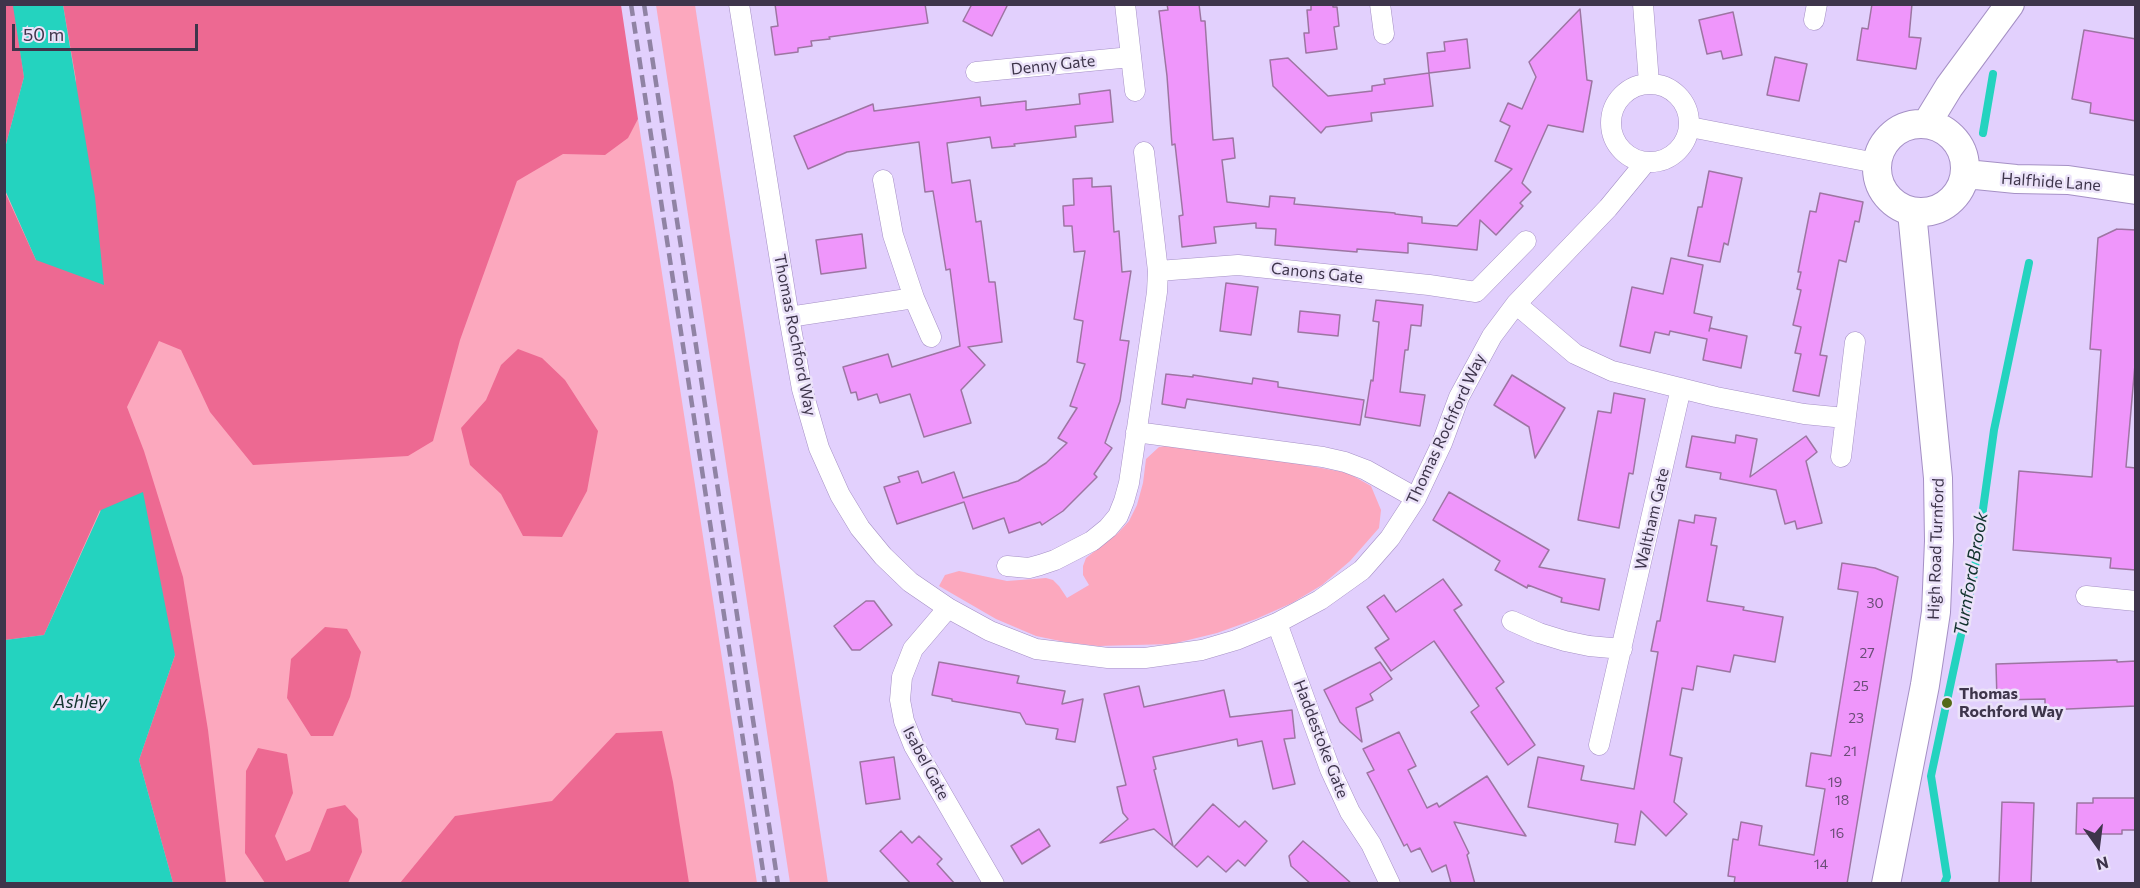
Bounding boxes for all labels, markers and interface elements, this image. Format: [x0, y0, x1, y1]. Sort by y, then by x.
scale bar [15, 12, 201, 50]
text: 50 m [23, 23, 64, 45]
street label: Denny Gate [1010, 51, 1096, 79]
street label: Halfhide Lane [2001, 169, 2101, 195]
street label: Thomas Rochford Way [770, 253, 820, 417]
street label: Canons Gate [1270, 259, 1364, 287]
street label: Thomas Rochford Way [1403, 350, 1489, 508]
street label: Waltham Gate [1631, 466, 1673, 572]
street label: High Road Turnford [1924, 478, 1948, 620]
water label: Turnford Brook [1949, 510, 1993, 638]
house number: 30 [1866, 595, 1884, 611]
house number: 27 [1859, 645, 1875, 661]
street label: Haddestoke Gate [1290, 677, 1352, 801]
house number: 25 [1853, 678, 1869, 694]
place label: Thomas Rochford Way [1959, 684, 2064, 722]
water label: Ashley [53, 691, 107, 713]
marker: Thomas Rochford Way [1940, 696, 1954, 710]
house number: 23 [1848, 710, 1864, 726]
street label: Isabel Gate [899, 723, 953, 803]
house number: 21 [1843, 743, 1857, 759]
house number: 19 [1828, 774, 1842, 790]
house number: 18 [1835, 792, 1849, 808]
north arrow [2068, 816, 2128, 876]
house number: 16 [1830, 825, 1844, 841]
text: N [2094, 853, 2111, 875]
house number: 14 [1814, 856, 1828, 872]

